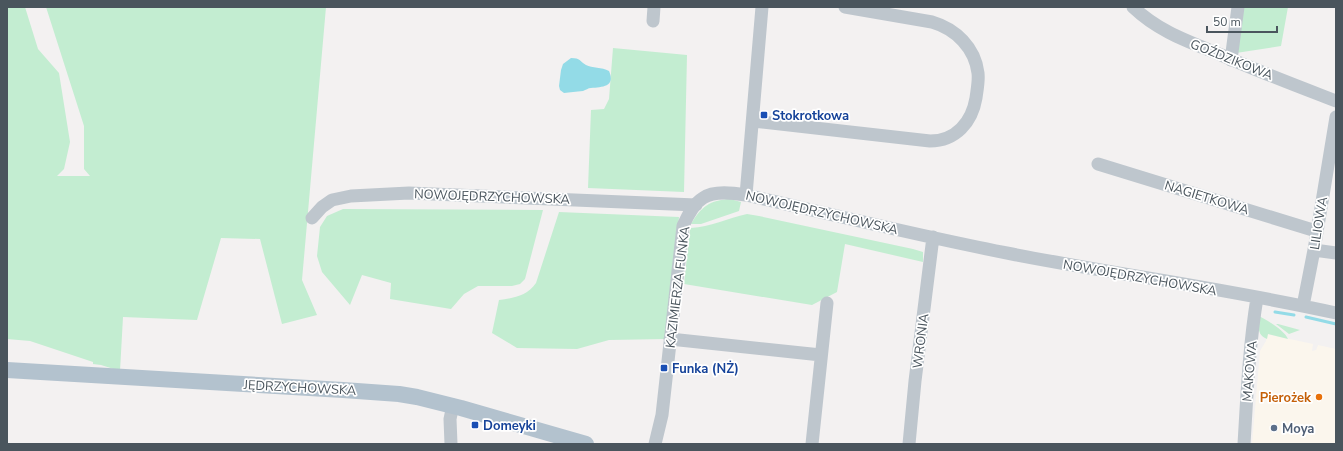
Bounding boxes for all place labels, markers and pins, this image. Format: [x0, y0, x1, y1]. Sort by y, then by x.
place label: Stokrotkowa [772, 107, 849, 125]
marker: Stokrotkowa [759, 110, 769, 120]
place label: Funka (NŻ) [672, 360, 739, 378]
marker: Funka (NŻ) [659, 363, 669, 373]
place label: Pierożek [1260, 389, 1312, 407]
marker: Pierożek [1314, 392, 1324, 402]
place label: Domeyki [483, 417, 536, 435]
marker: Domeyki [470, 420, 480, 430]
place label: Moya [1282, 420, 1314, 438]
marker: Moya [1269, 423, 1279, 433]

